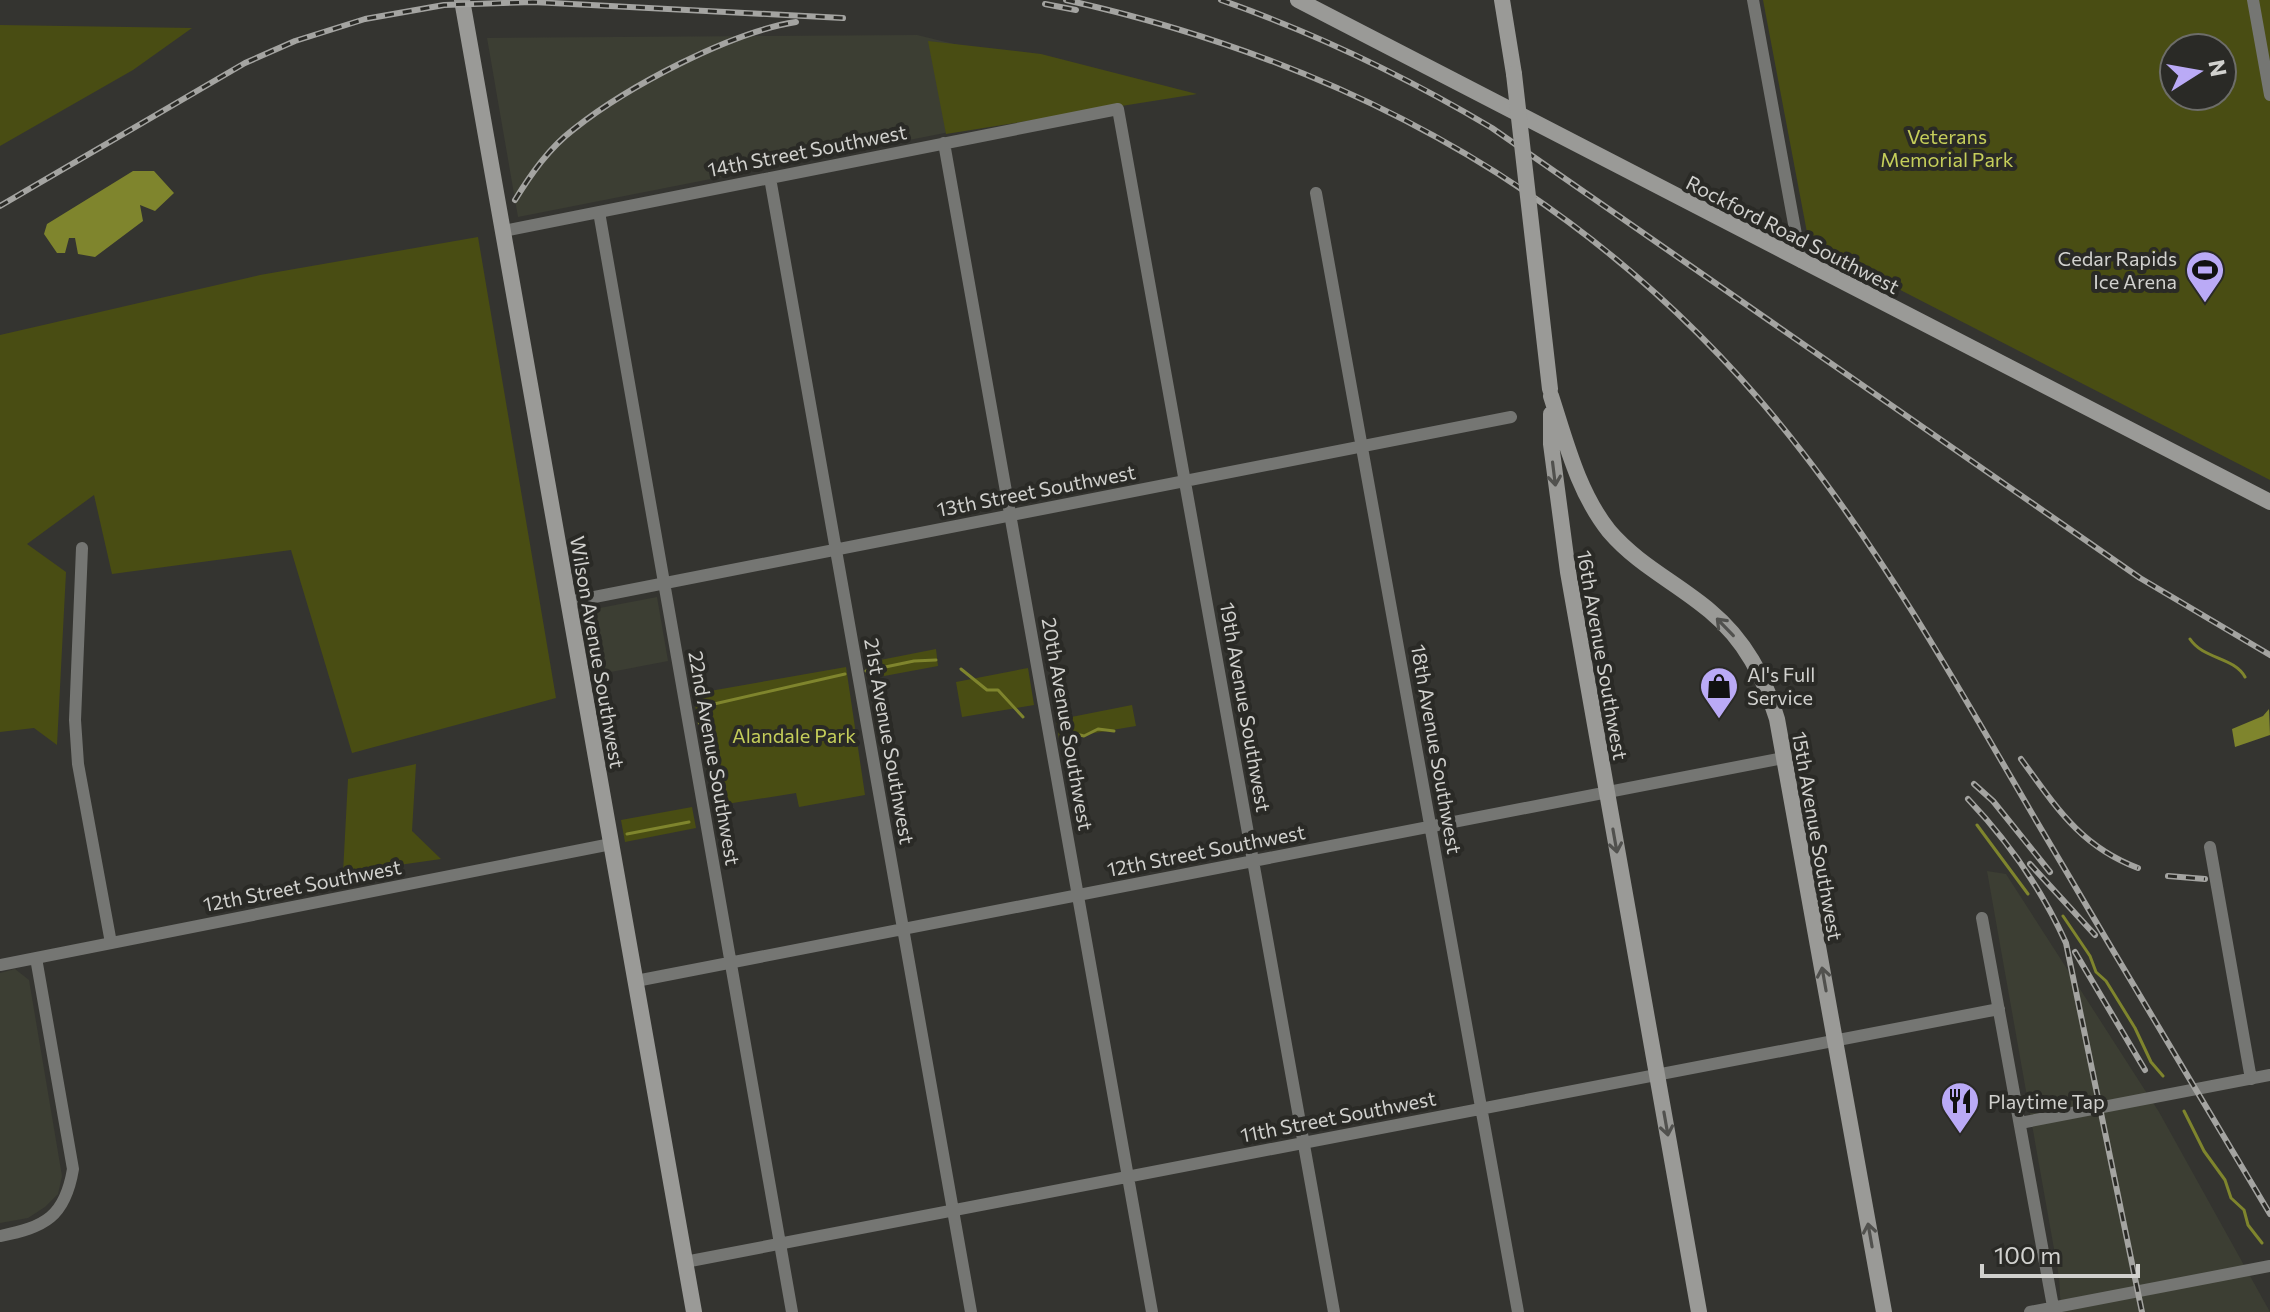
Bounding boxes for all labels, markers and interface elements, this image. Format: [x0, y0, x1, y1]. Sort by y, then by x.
north arrow [2158, 32, 2238, 112]
text: N [2203, 57, 2233, 79]
street label: 14th Street Southwest [705, 119, 909, 181]
park label: Veterans Memorial Park [1880, 124, 2014, 171]
street label: Rockford Road Southwest [1682, 170, 1904, 298]
place label: Cedar Rapids Ice Arena [2057, 246, 2177, 293]
sports icon: Cedar Rapids Ice Arena [2184, 249, 2226, 304]
street label: 13th Street Southwest [935, 459, 1137, 521]
one-way arrow [1547, 460, 1562, 487]
street label: Wilson Avenue Southwest [566, 534, 630, 770]
street label: 16th Avenue Southwest [1573, 548, 1633, 762]
street label: 19th Avenue Southwest [1216, 600, 1276, 814]
street label: 20th Avenue Southwest [1037, 616, 1099, 832]
one-way arrow [1716, 617, 1735, 637]
street label: 21st Avenue Southwest [860, 636, 920, 846]
street label: 18th Avenue Southwest [1407, 642, 1467, 856]
street label: 22nd Avenue Southwest [684, 649, 746, 867]
place label: Al's Full Service [1747, 662, 1815, 709]
shop icon: Al's Full Service [1698, 665, 1740, 720]
park label: Alandale Park [732, 723, 856, 747]
street label: 15th Avenue Southwest [1788, 730, 1848, 942]
street label: 12th Street Southwest [1105, 819, 1307, 881]
one-way arrow [1609, 828, 1624, 853]
street label: 12th Street Southwest [201, 854, 403, 916]
one-way arrow [1816, 967, 1831, 993]
restaurant icon: Playtime Tap [1939, 1080, 1981, 1135]
street label: 11th Street Southwest [1238, 1085, 1438, 1147]
place label: Playtime Tap [1988, 1089, 2105, 1113]
one-way arrow [1659, 1111, 1674, 1137]
one-way arrow [1862, 1223, 1877, 1248]
scale bar [1982, 1228, 2138, 1278]
text: 100 m [1994, 1240, 2061, 1269]

